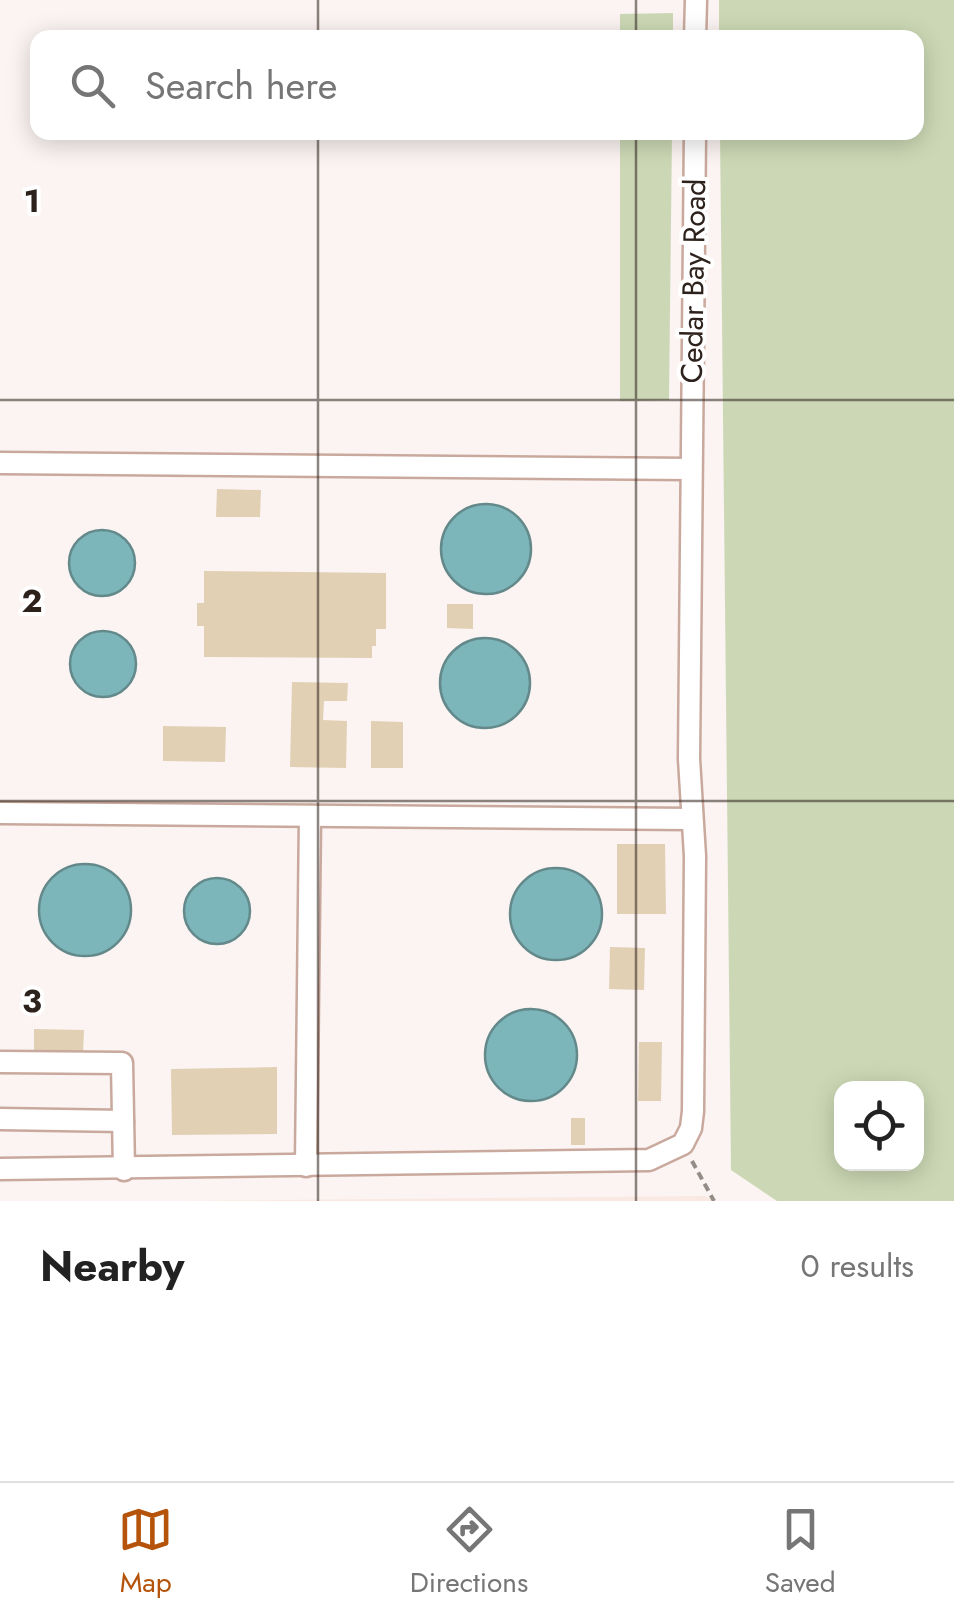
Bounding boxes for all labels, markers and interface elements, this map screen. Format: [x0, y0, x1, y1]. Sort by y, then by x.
search box [30, 30, 924, 140]
icon: search [65, 58, 120, 113]
text: Search here [145, 58, 337, 113]
text: 1 [24, 178, 40, 224]
street label: Cedar Bay Road [670, 178, 716, 384]
text: 2 [22, 578, 43, 624]
text: 3 [22, 978, 42, 1024]
map controls [834, 1081, 924, 1171]
button: locate [834, 1081, 924, 1171]
text: Nearby [40, 1236, 184, 1297]
text: 0 results [801, 1243, 914, 1289]
tab: Map [118, 1502, 173, 1603]
tab: Directions [410, 1502, 528, 1603]
tab: Saved [765, 1502, 836, 1603]

